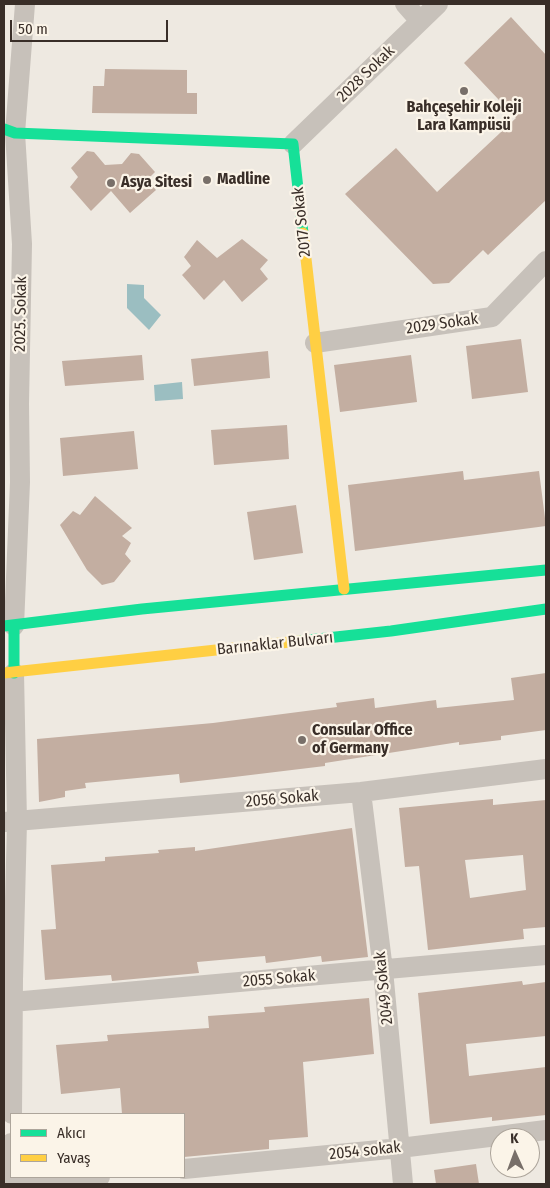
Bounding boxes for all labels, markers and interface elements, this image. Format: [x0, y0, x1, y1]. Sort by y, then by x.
scale bar [12, 10, 170, 42]
text: 50 m [18, 20, 48, 38]
street label: 2028 Sokak [333, 42, 399, 106]
marker: Bahçeşehir Koleji Lara Kampüsü [458, 85, 470, 97]
place label: Bahçeşehir Koleji Lara Kampüsü [406, 98, 522, 136]
place label: Madline [217, 170, 270, 190]
place label: Asya Sitesi [121, 173, 192, 193]
marker: Madline [201, 174, 213, 186]
marker: Asya Sitesi [105, 177, 117, 189]
street label: 2017 Sokak [289, 186, 315, 258]
street label: 2025. Sokak [11, 276, 31, 352]
street label: 2029 Sokak [405, 309, 479, 339]
street label: Barınaklar Bulvarı [216, 628, 334, 660]
place label: Consular Office of Germany [312, 721, 413, 759]
marker: Consular Office of Germany [296, 734, 308, 746]
street label: 2056 Sokak [245, 786, 319, 812]
street label: 2049 Sokak [371, 951, 397, 1025]
street label: 2055 Sokak [242, 966, 316, 992]
legend [10, 1113, 185, 1178]
text: Akıcı [57, 1124, 86, 1142]
north arrow [490, 1128, 540, 1178]
text: K [510, 1130, 519, 1147]
street label: 2054 sokak [328, 1138, 402, 1164]
text: Yavaş [57, 1149, 91, 1167]

